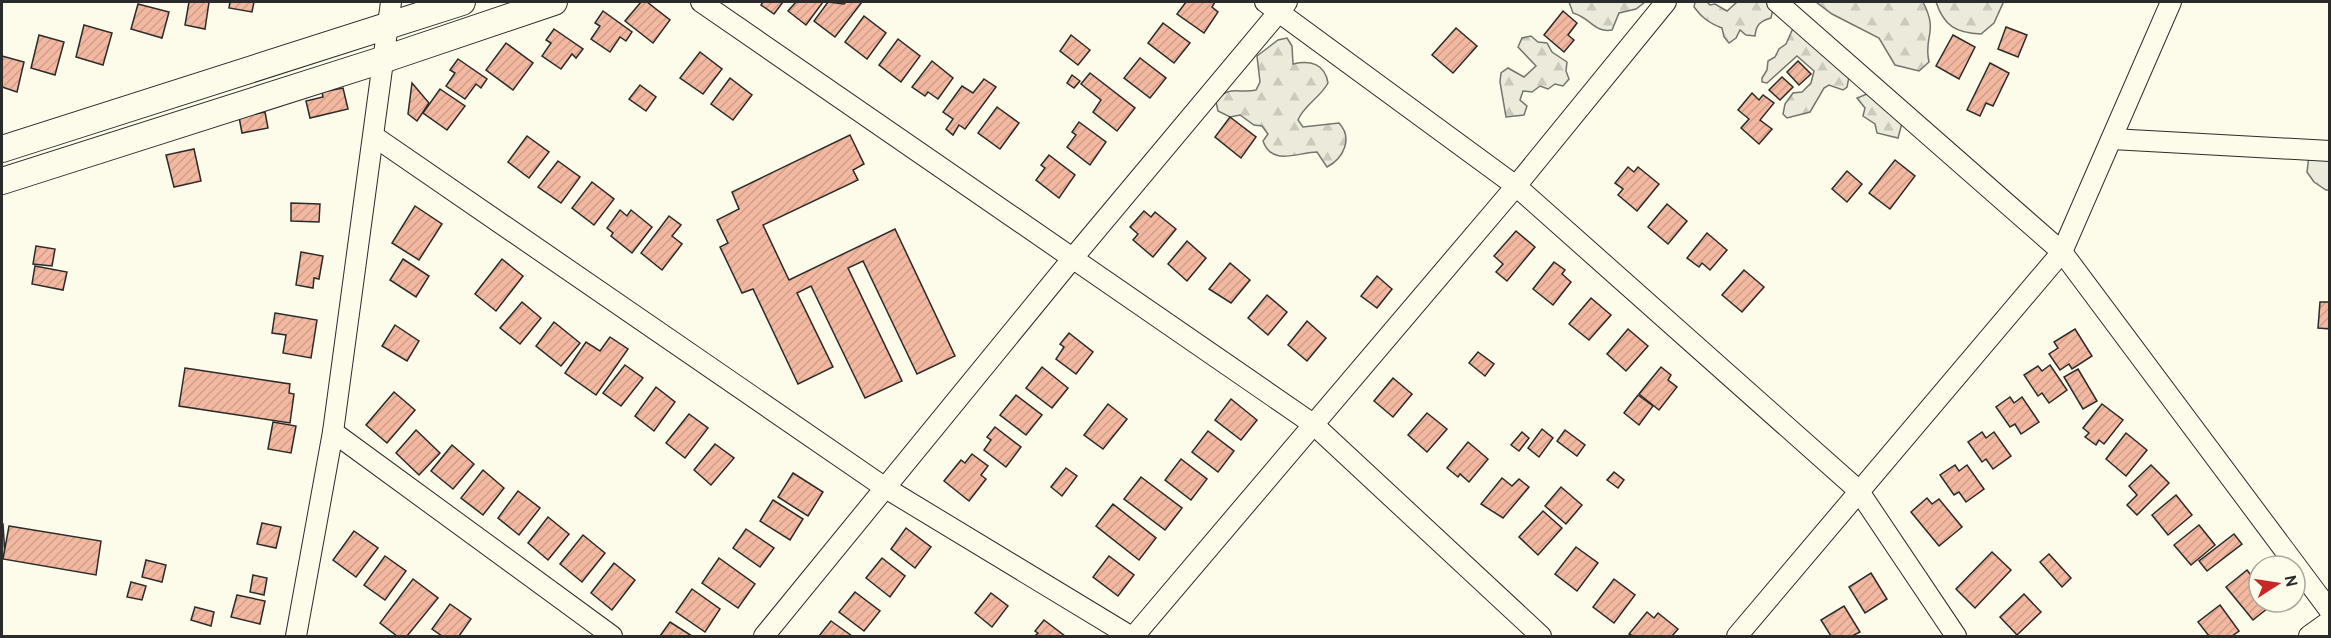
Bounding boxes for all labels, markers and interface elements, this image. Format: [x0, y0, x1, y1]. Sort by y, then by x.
north arrow [2247, 554, 2307, 614]
text: N [2279, 574, 2301, 589]

